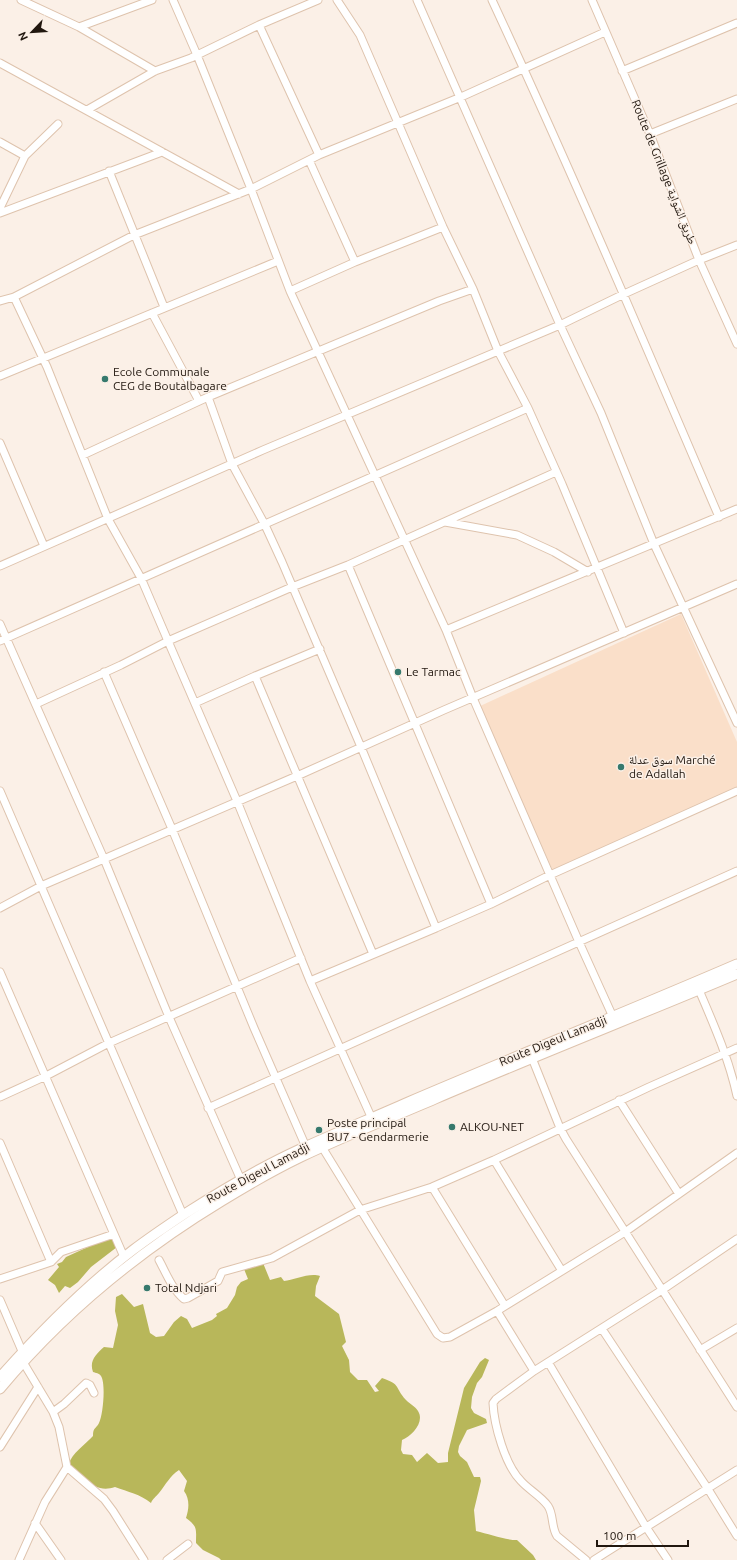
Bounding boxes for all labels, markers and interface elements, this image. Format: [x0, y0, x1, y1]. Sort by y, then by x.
north arrow [12, 12, 52, 52]
text: N [16, 30, 30, 42]
street label: Route de Grillage طريق الشواية [628, 98, 699, 246]
place label: Ecole Communale CEG de Boutalbagare [113, 365, 227, 392]
marker: Ecole Communale CEG de Boutalbagare [100, 374, 110, 384]
place label: Le Tarmac [406, 665, 461, 678]
marker: Le Tarmac [393, 667, 403, 677]
place label: سوق عدلة Marché de Adallah [629, 753, 716, 780]
marker: سوق عدلة Marché de Adallah [616, 762, 626, 772]
street label: Route Digeul Lamadji [497, 1013, 608, 1068]
place label: Poste principal BU7 - Gendarmerie [327, 1116, 429, 1143]
place label: ALKOU-NET [460, 1120, 524, 1133]
marker: ALKOU-NET [447, 1122, 457, 1132]
marker: Poste principal BU7 - Gendarmerie [314, 1125, 324, 1135]
street label: Route Digeul Lamadji [204, 1140, 312, 1205]
place label: Total Ndjari [155, 1281, 217, 1294]
marker: Total Ndjari [142, 1283, 152, 1293]
scale bar [597, 1522, 688, 1548]
text: 100 m [603, 1529, 636, 1542]

